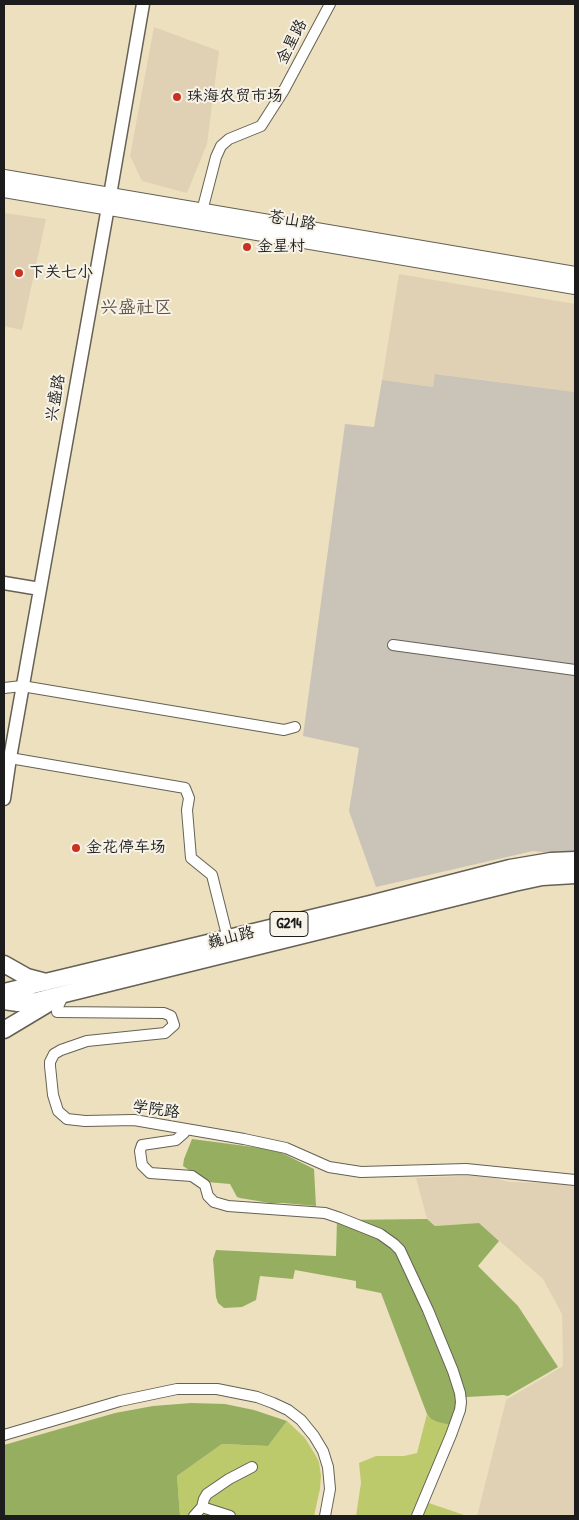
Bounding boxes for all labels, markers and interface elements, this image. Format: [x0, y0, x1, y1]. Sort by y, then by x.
street label: 金星路 [273, 16, 311, 68]
place label: 珠海农贸市场 [187, 87, 283, 107]
marker: 珠海农贸市场 [171, 91, 183, 103]
street label: 苍山路 [267, 207, 317, 235]
place label: 金星村 [257, 237, 305, 257]
marker: 金星村 [241, 241, 253, 253]
place label: 下关七小 [29, 263, 93, 283]
marker: 下关七小 [13, 267, 25, 279]
district label: 兴盛社区 [100, 297, 172, 319]
street label: 兴盛路 [42, 373, 70, 423]
place label: 金花停车场 [86, 838, 166, 858]
marker: 金花停车场 [70, 842, 82, 854]
road number: G214 [270, 912, 308, 936]
street label: 巍山路 [205, 923, 257, 953]
street label: 学院路 [131, 1097, 181, 1123]

